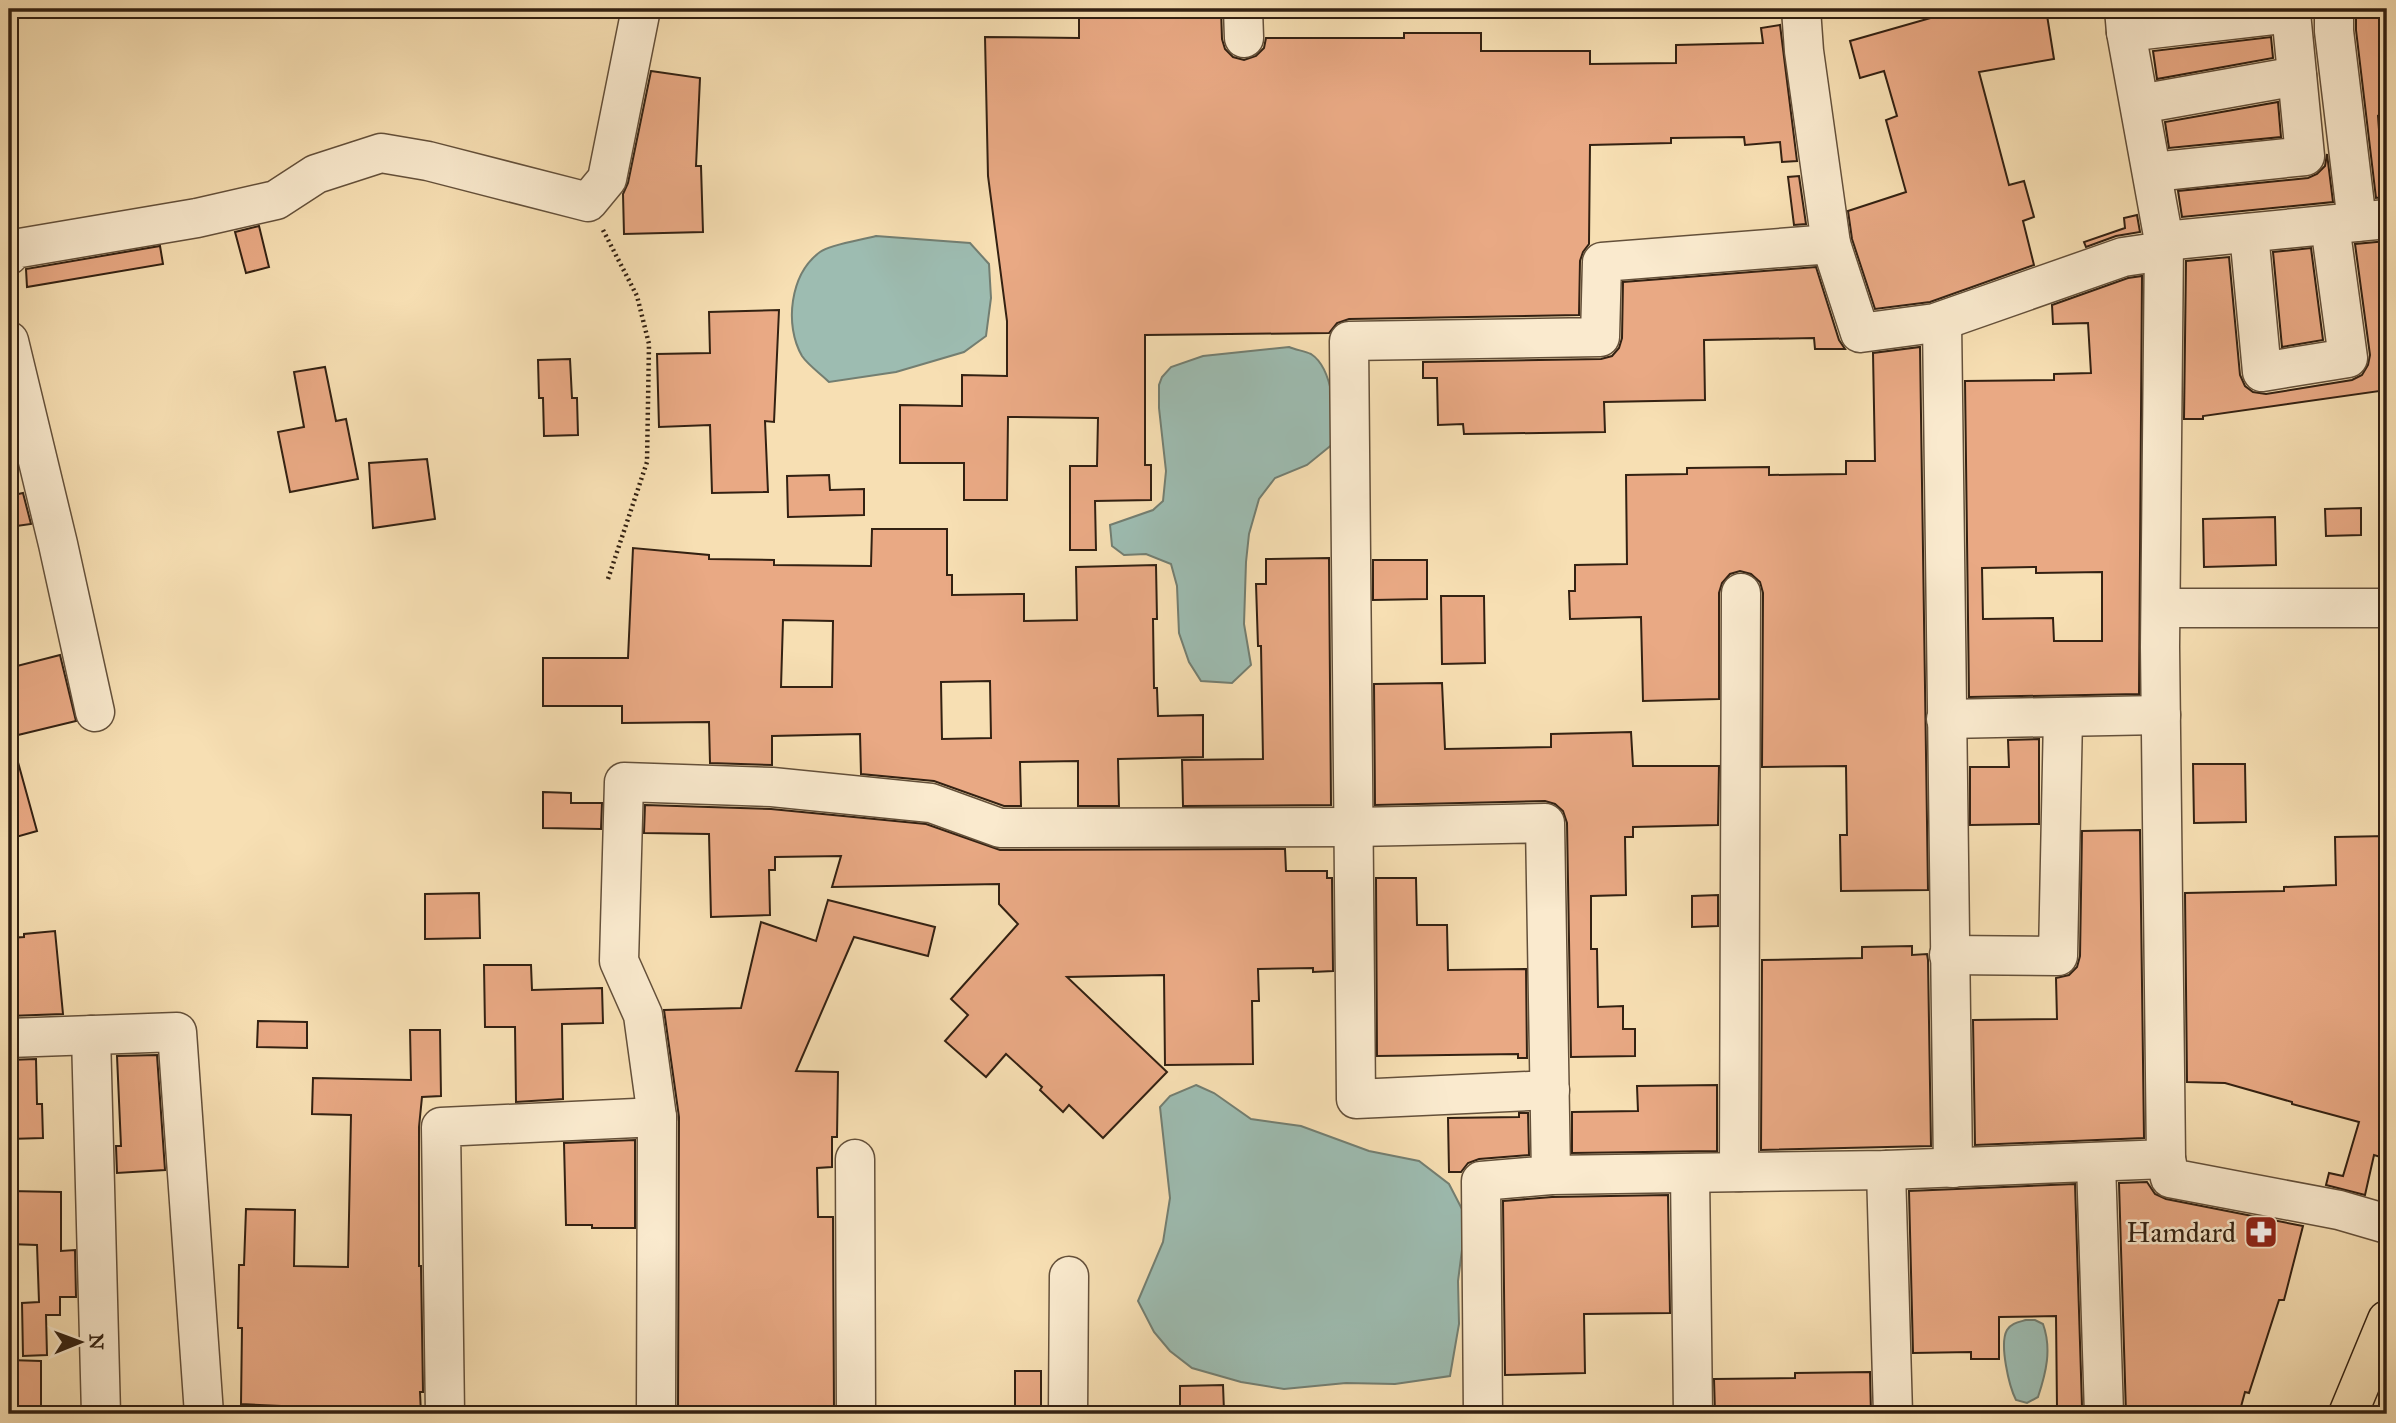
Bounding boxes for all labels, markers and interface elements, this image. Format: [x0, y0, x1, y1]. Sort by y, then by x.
pharmacy icon: Hamdard [2242, 1213, 2280, 1251]
place label: Hamdard [2126, 1215, 2236, 1250]
north arrow [46, 1308, 116, 1378]
text: N [85, 1333, 108, 1350]

